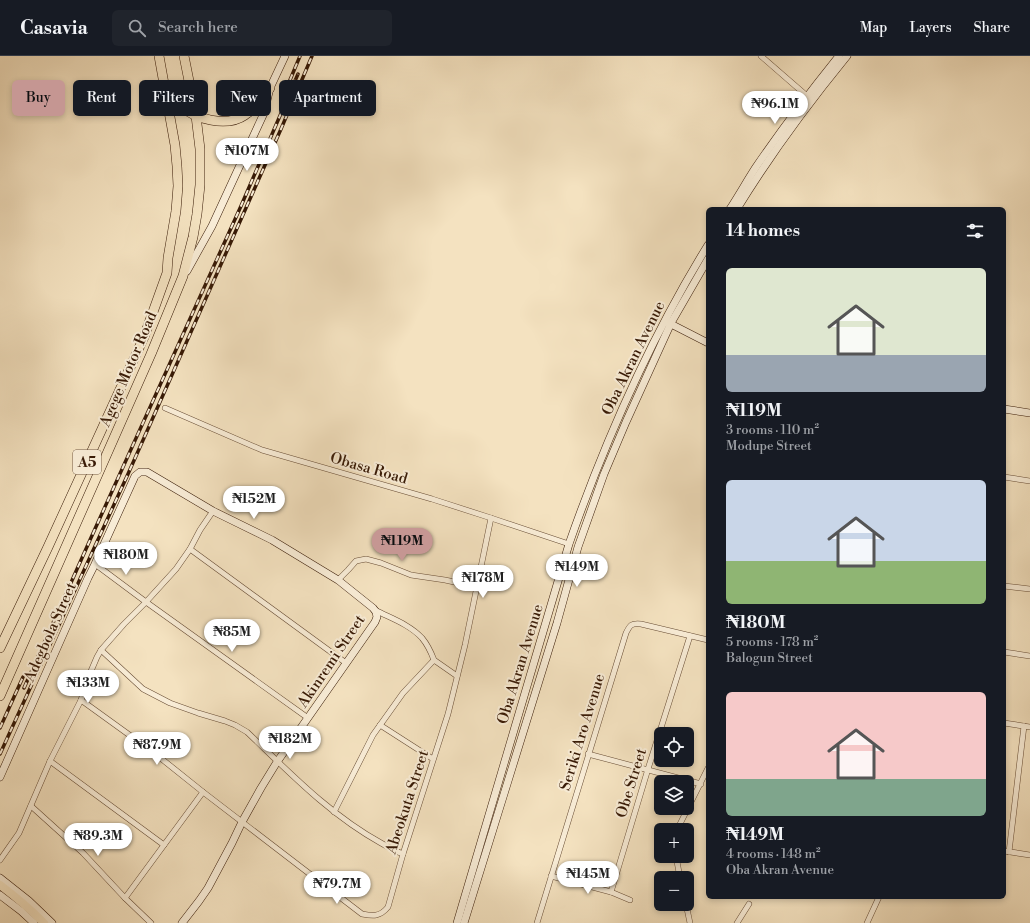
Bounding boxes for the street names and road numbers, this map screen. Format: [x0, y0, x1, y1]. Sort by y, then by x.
street label: Oba Akran Avenue [598, 298, 669, 418]
street label: Agege Motor Road [95, 308, 162, 431]
street label: Obasa Road [328, 448, 410, 489]
road number: A5 [73, 450, 101, 474]
street label: Adegbola Street [20, 579, 81, 686]
street label: Oba Akran Avenue [493, 602, 548, 726]
street label: Akinremi Street [293, 611, 370, 712]
street label: Seriki Aro Avenue [556, 671, 609, 793]
street label: Obe Street [612, 745, 651, 820]
street label: Abeokuta Street [381, 747, 433, 858]

